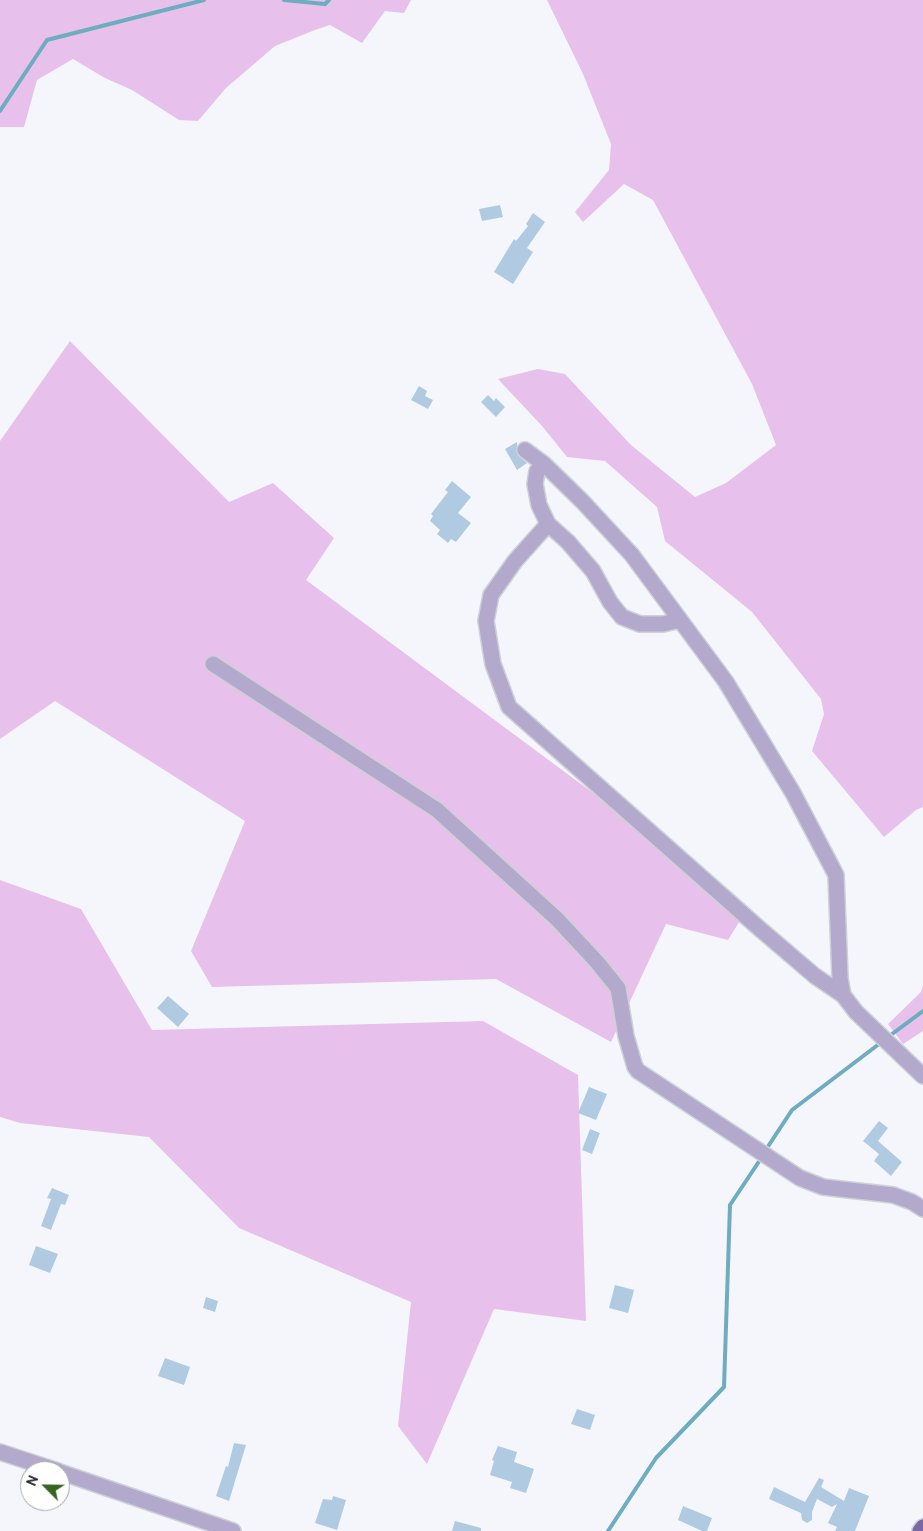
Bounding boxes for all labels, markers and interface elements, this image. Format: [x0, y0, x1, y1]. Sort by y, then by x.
north arrow [20, 1461, 70, 1511]
text: N [22, 1472, 42, 1489]

